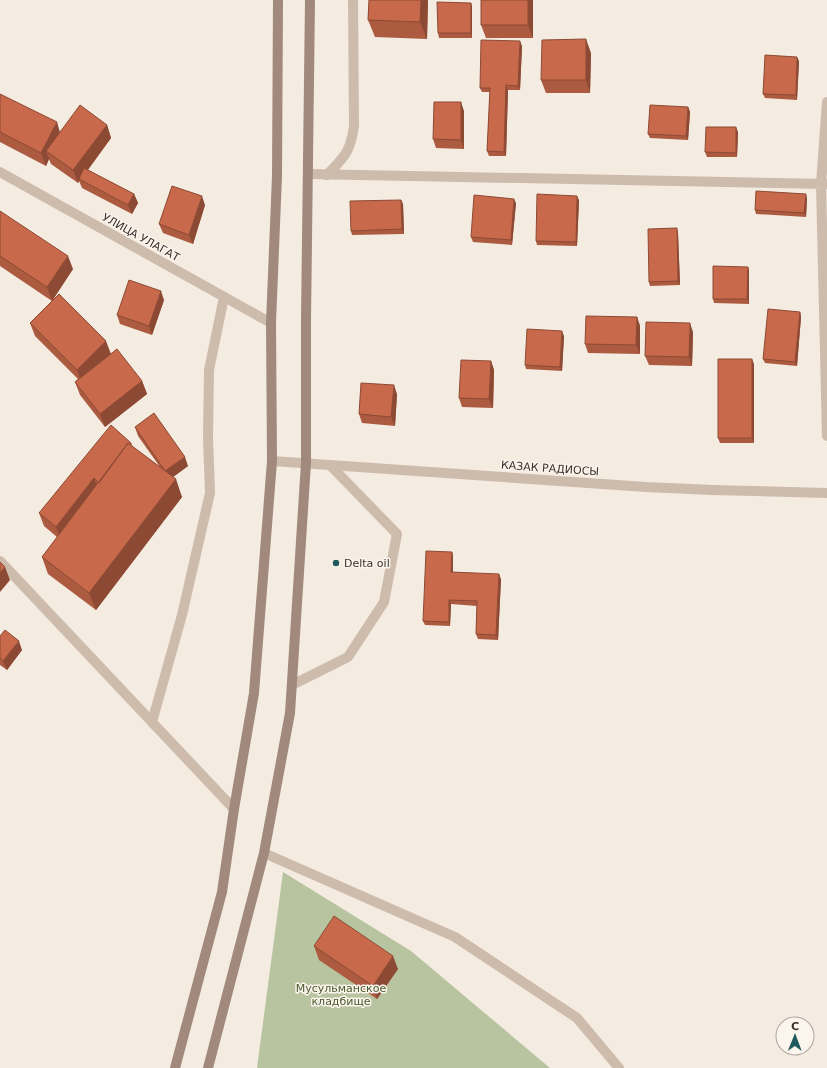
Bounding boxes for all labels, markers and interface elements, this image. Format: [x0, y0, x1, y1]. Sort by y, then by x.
street label: УЛИЦА УЛАГАТ [100, 211, 182, 264]
street label: КАЗАК РАДИОСЫ [501, 459, 599, 478]
place label: Delta oil [344, 557, 390, 570]
marker: Delta oil [331, 558, 341, 568]
park label: Мусульманское кладбище [296, 982, 386, 1008]
north arrow [775, 1016, 815, 1056]
text: С [791, 1020, 799, 1033]

